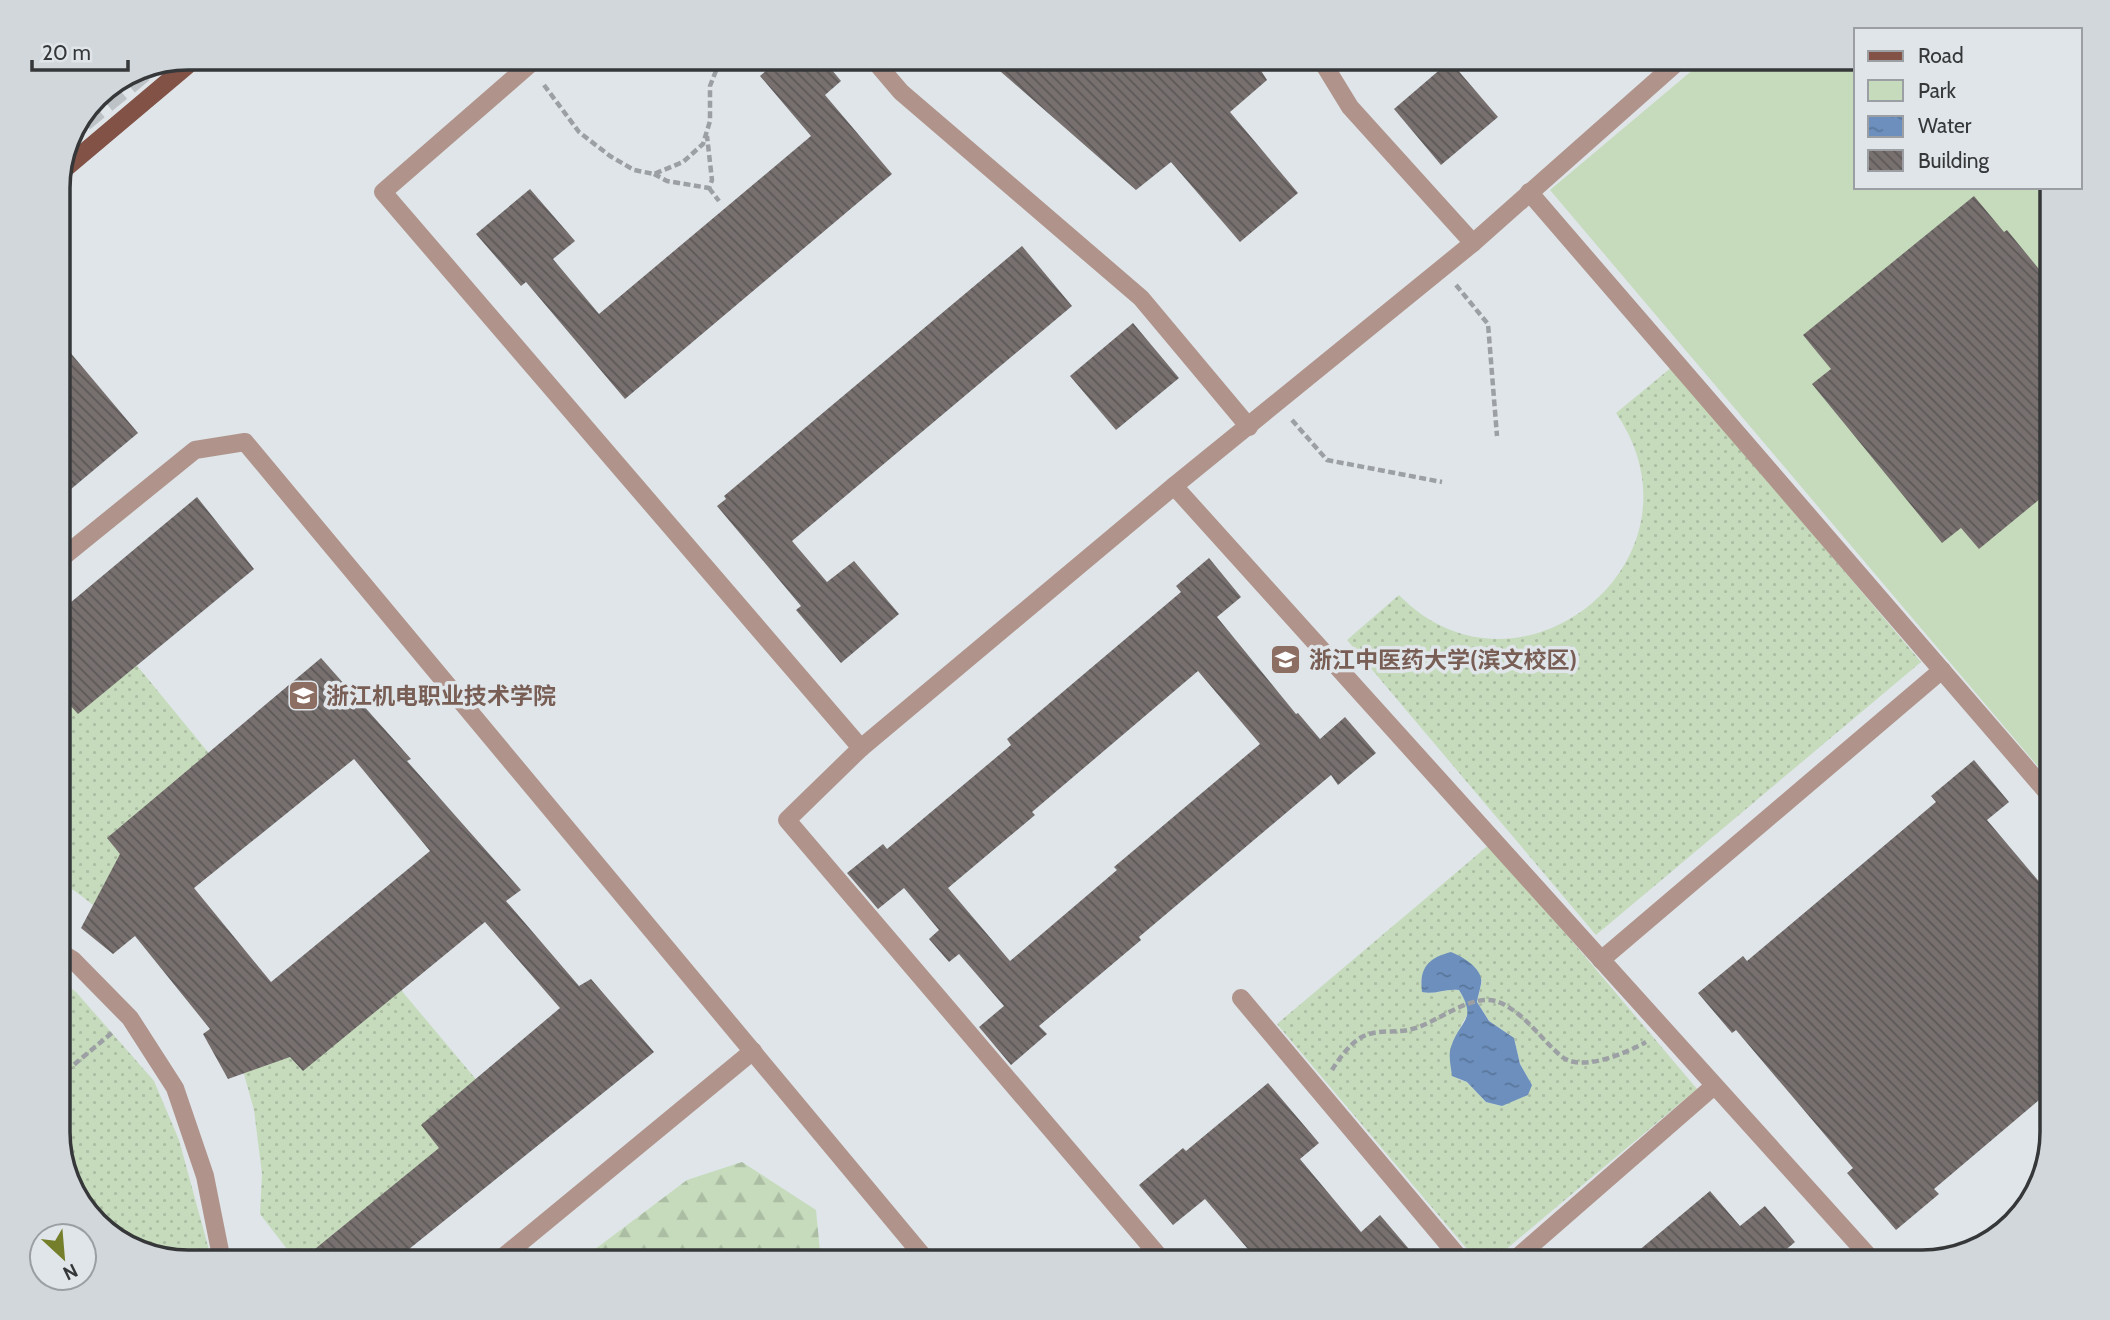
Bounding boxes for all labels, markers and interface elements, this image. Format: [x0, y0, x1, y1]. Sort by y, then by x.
scale bar [32, 28, 128, 72]
legend [1854, 28, 2082, 189]
text: 20 m [42, 40, 91, 65]
text: Road [1918, 43, 1964, 68]
text: Park [1918, 78, 1956, 103]
text: Water [1918, 113, 1972, 138]
text: Building [1918, 148, 1990, 173]
school or university icon: 浙江中医药大学(滨文校区) [1269, 643, 1303, 677]
place label: 浙江中医药大学(滨文校区) [1309, 646, 1577, 674]
school or university icon: 浙江机电职业技术学院 [286, 679, 320, 713]
place label: 浙江机电职业技术学院 [326, 682, 556, 710]
north arrow [28, 1222, 98, 1292]
text: N [59, 1259, 81, 1285]

